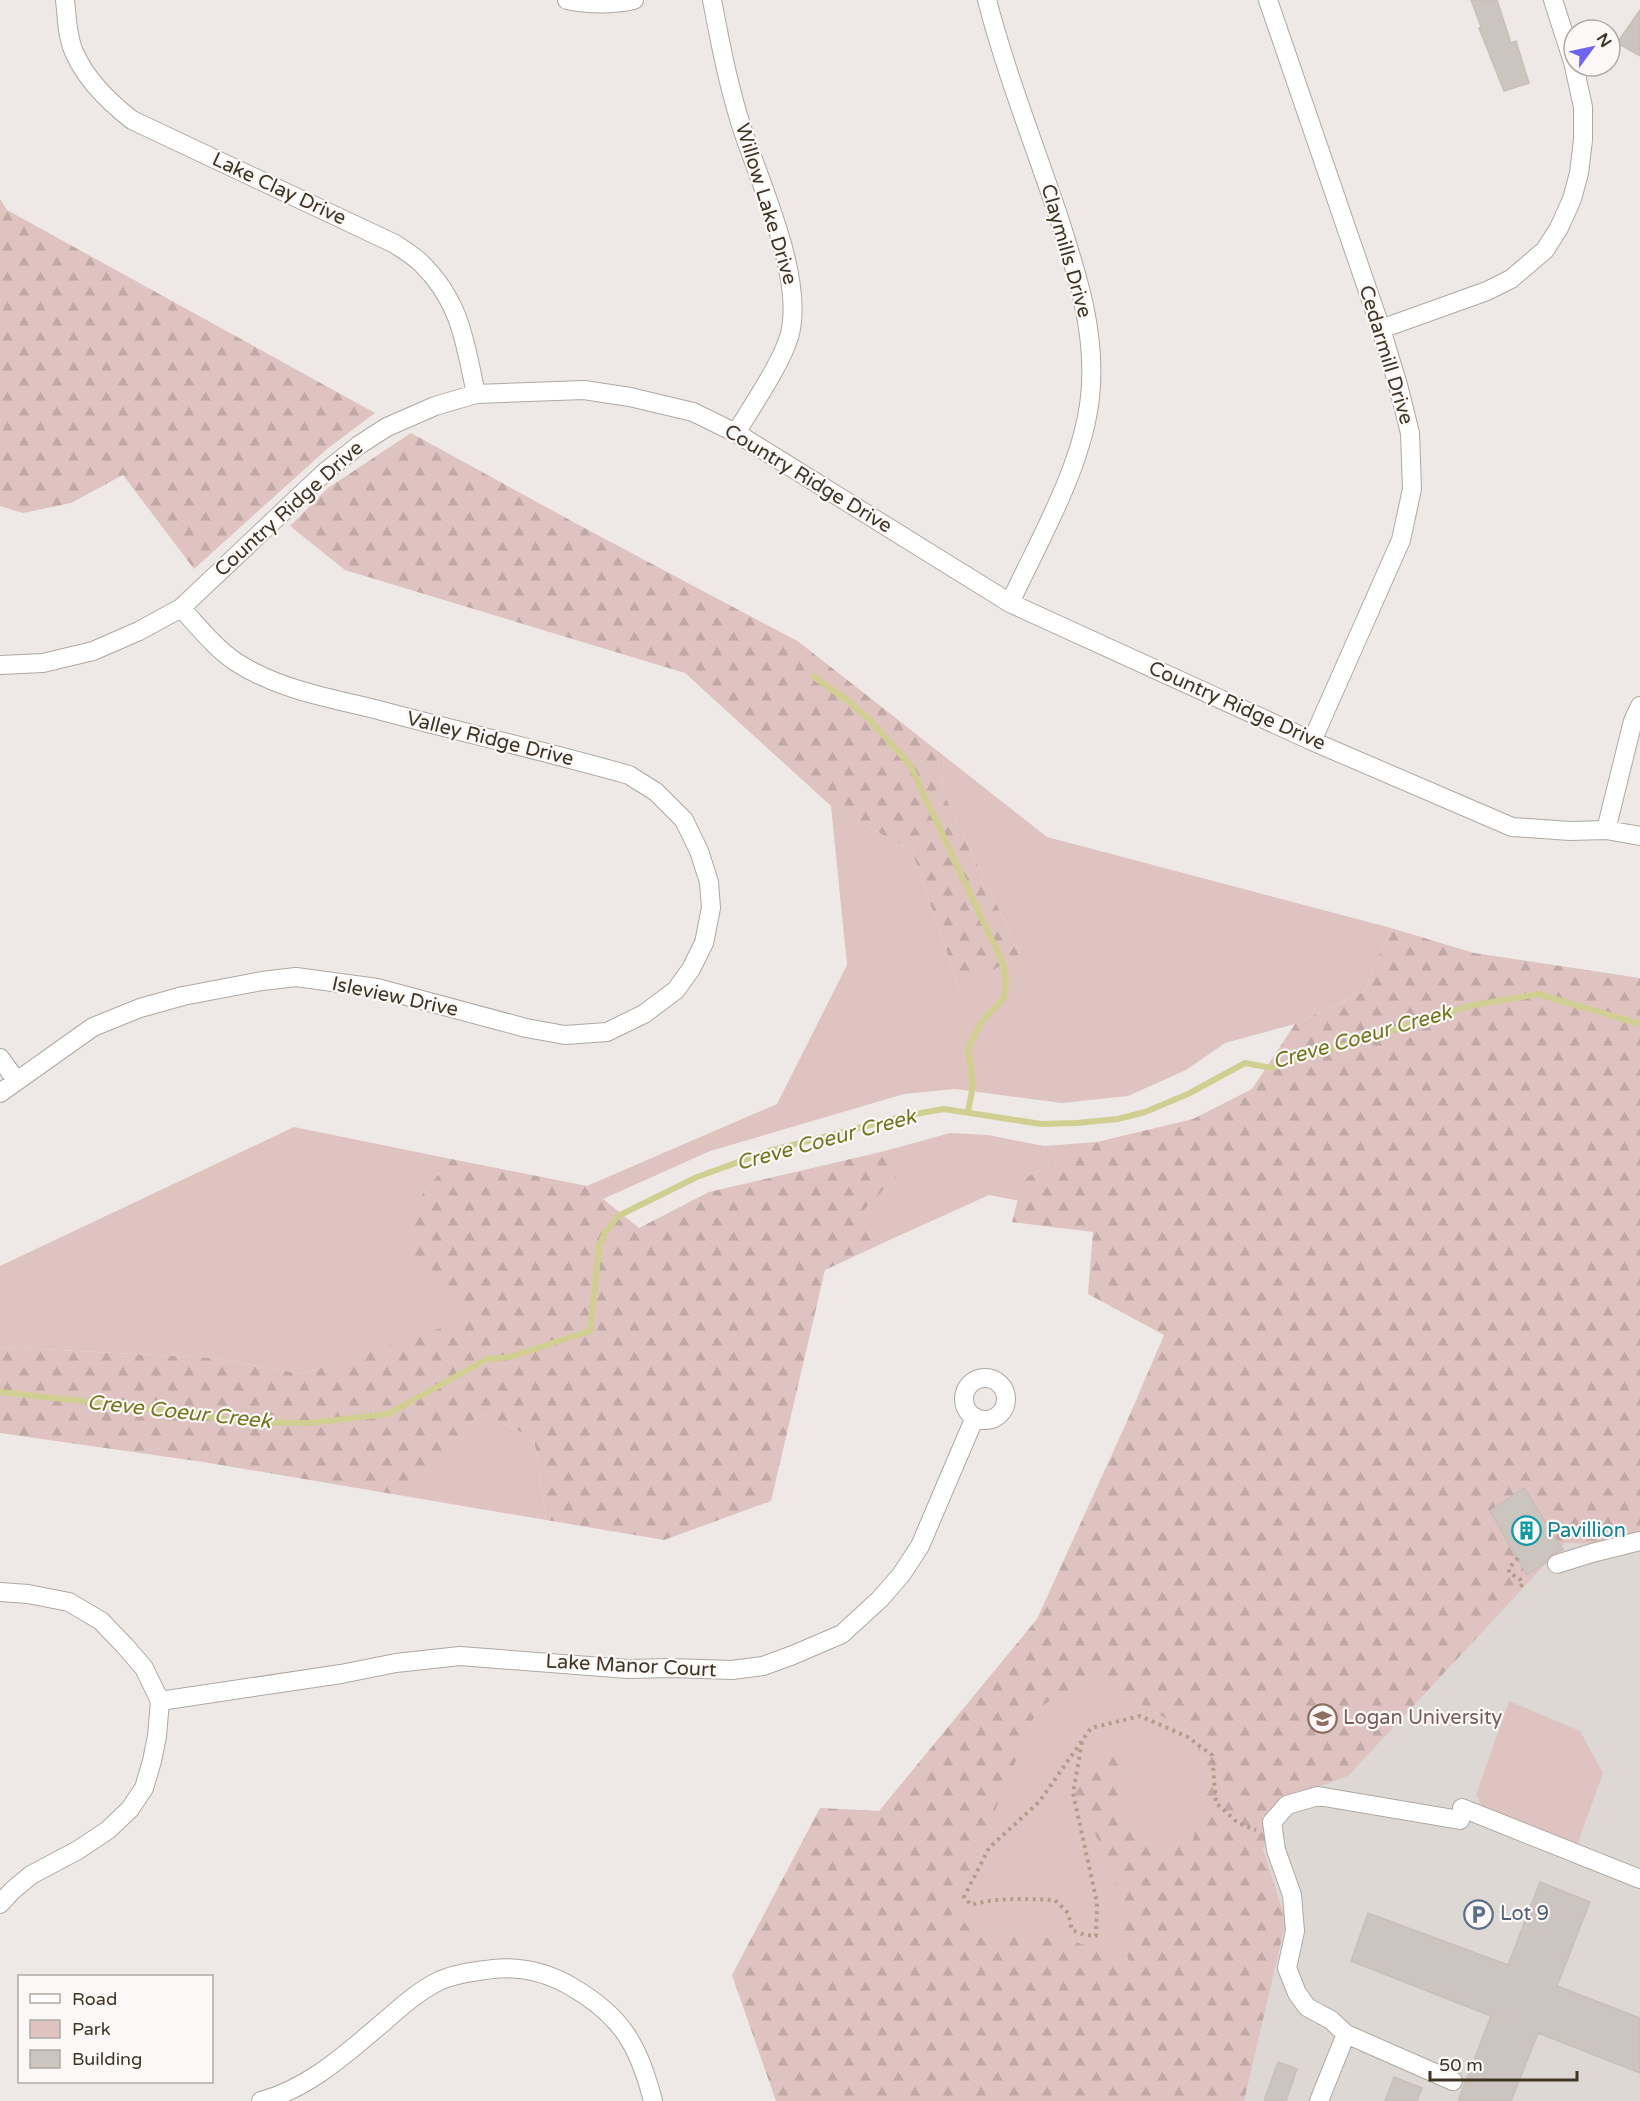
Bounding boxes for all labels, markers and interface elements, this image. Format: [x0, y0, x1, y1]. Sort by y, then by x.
north arrow [1562, 18, 1622, 78]
text: N [1592, 30, 1616, 51]
street label: Willow Lake Drive [730, 121, 802, 287]
street label: Lake Clay Drive [208, 147, 350, 231]
street label: Claymills Drive [1035, 181, 1097, 321]
street label: Cedarmill Drive [1353, 283, 1419, 427]
street label: Country Ridge Drive [720, 419, 896, 539]
street label: Country Ridge Drive [210, 436, 368, 582]
street label: Country Ridge Drive [1145, 656, 1329, 756]
street label: Valley Ridge Drive [404, 707, 576, 771]
street label: Isleview Drive [330, 972, 460, 1022]
water label: Creve Coeur Creek [1270, 999, 1456, 1074]
water label: Creve Coeur Creek [733, 1104, 920, 1176]
water label: Creve Coeur Creek [86, 1390, 274, 1434]
building icon: Pavillion [1510, 1515, 1542, 1547]
place label: Pavillion [1547, 1519, 1626, 1543]
street label: Lake Manor Court [545, 1650, 717, 1682]
school or university icon: Logan University [1306, 1702, 1338, 1734]
place label: Logan University [1343, 1706, 1502, 1730]
parking icon: Lot 9 [1463, 1898, 1495, 1930]
place label: Lot 9 [1500, 1902, 1549, 1926]
legend [18, 1975, 213, 2083]
text: Road [72, 1988, 117, 2010]
text: Park [72, 2018, 111, 2040]
scale bar [1430, 2044, 1577, 2082]
text: Building [72, 2048, 142, 2070]
text: 50 m [1439, 2054, 1483, 2076]

